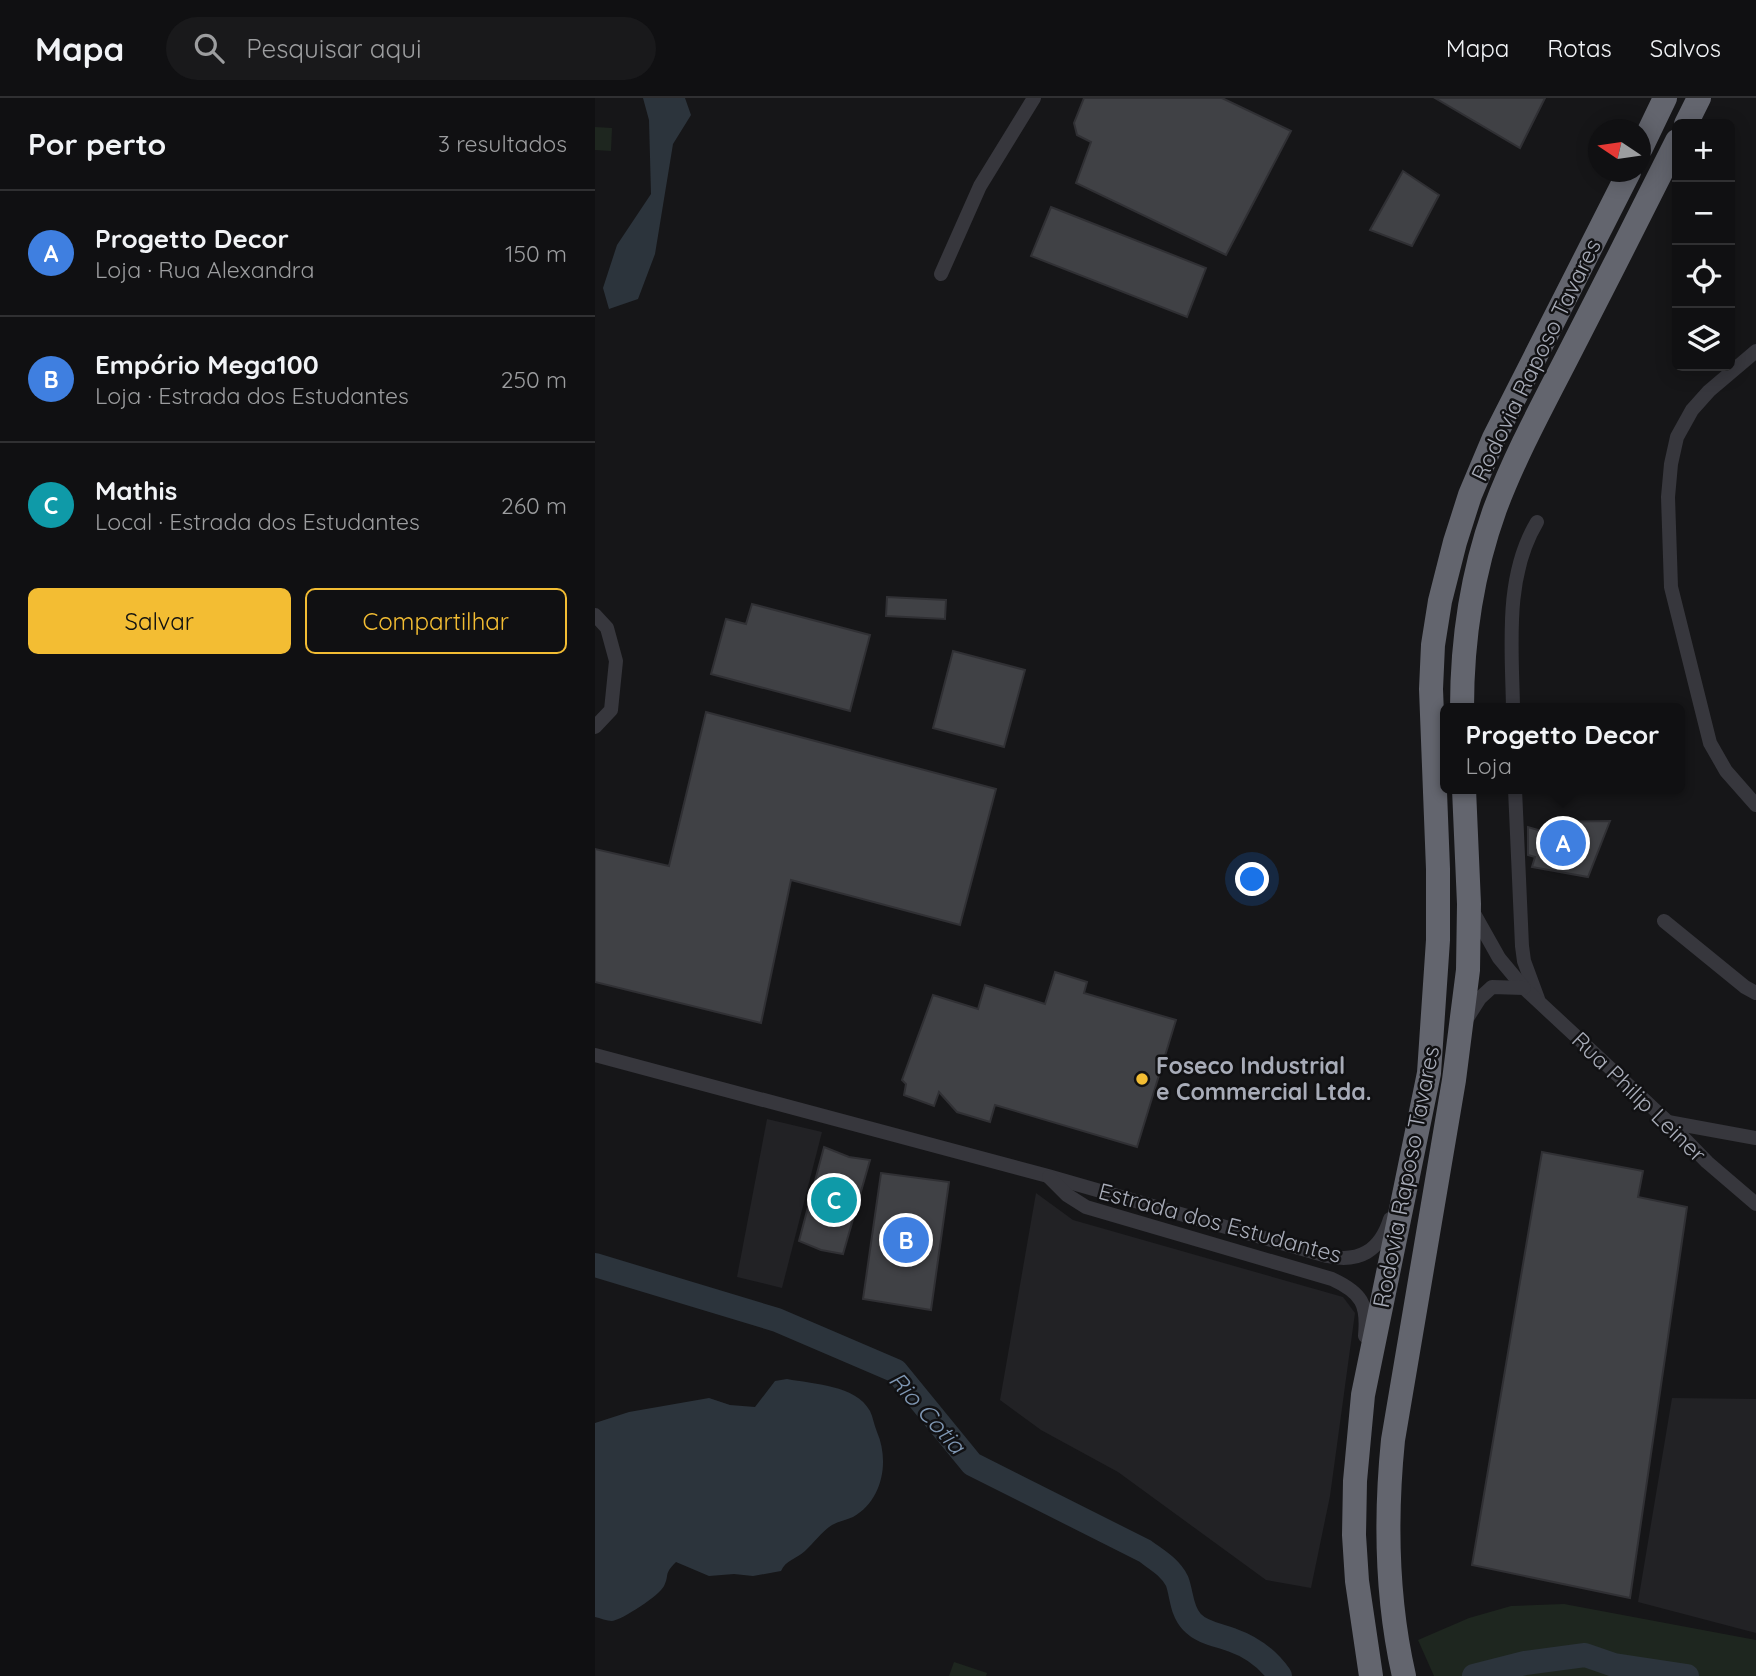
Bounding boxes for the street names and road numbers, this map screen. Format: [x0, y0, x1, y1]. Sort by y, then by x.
street label: Rodovia Raposo Tavares [1464, 234, 1607, 486]
street label: Rua Philip Leiner [1566, 1025, 1713, 1168]
street label: Rodovia Raposo Tavares [1366, 1044, 1445, 1310]
street label: Estrada dos Estudantes [1095, 1176, 1345, 1269]

